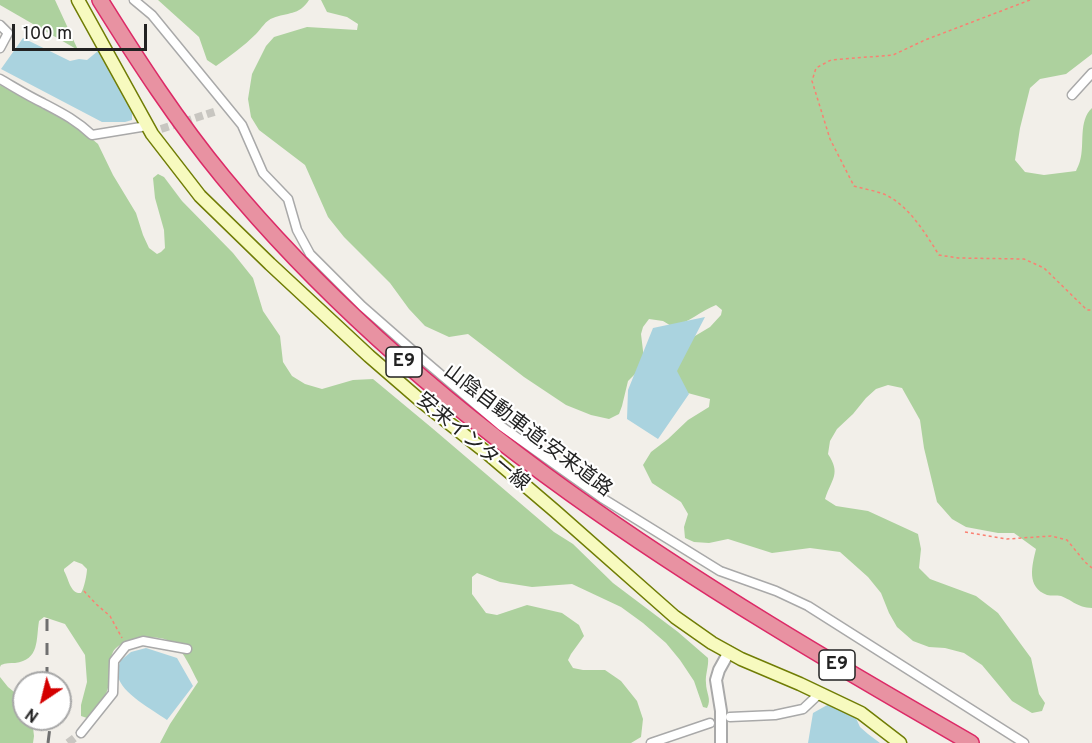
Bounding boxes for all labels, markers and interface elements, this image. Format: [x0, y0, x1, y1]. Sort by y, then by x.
scale bar [15, 12, 150, 50]
text: 100 m [23, 23, 72, 46]
road number: E9 [386, 347, 422, 377]
street label: 山陰自動車道;安来道路 [438, 361, 616, 503]
street label: 安来インター線 [411, 389, 533, 497]
road number: E9 [819, 650, 855, 680]
north arrow [12, 671, 72, 731]
text: N [22, 703, 43, 726]

